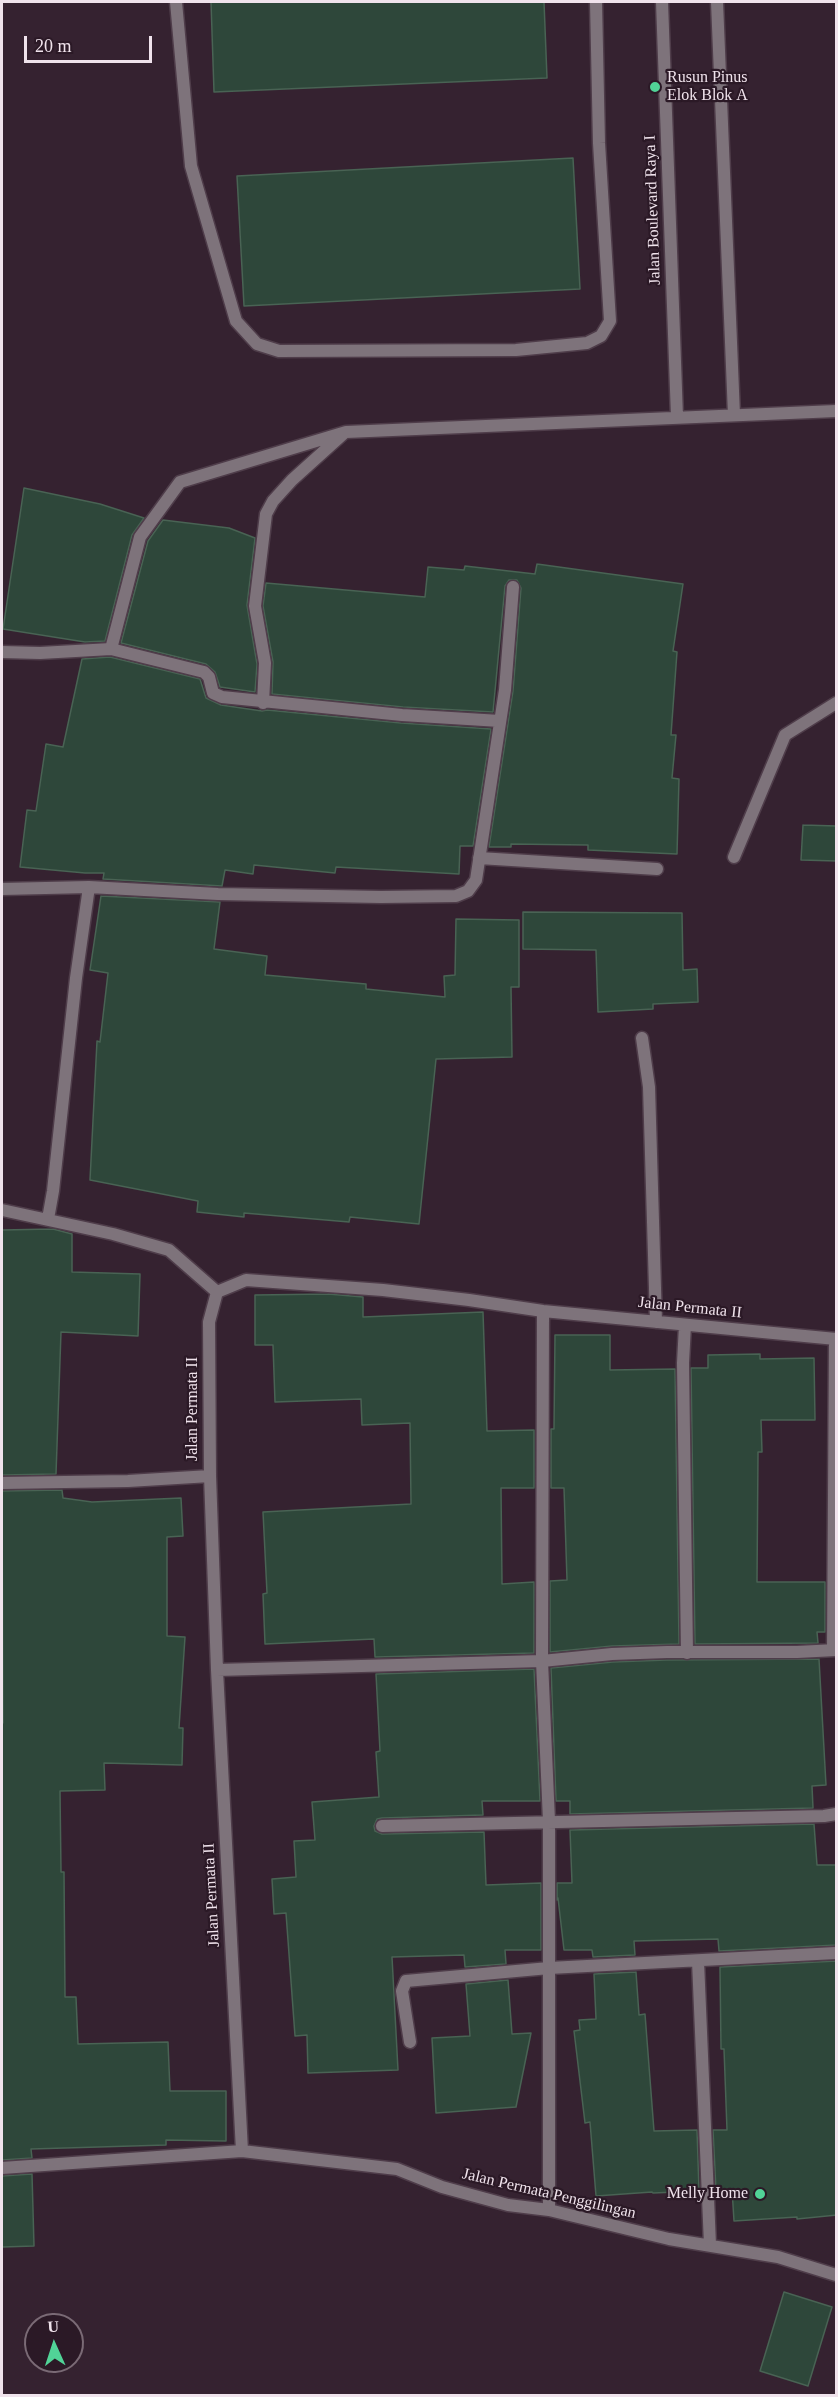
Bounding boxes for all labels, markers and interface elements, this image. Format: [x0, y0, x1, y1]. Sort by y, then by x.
scale bar [27, 24, 154, 62]
text: 20 m [35, 36, 72, 56]
place label: Rusun Pinus Elok Blok A [667, 68, 748, 106]
marker: Rusun Pinus Elok Blok A [648, 80, 662, 94]
street label: Jalan Boulevard Raya I [641, 135, 665, 285]
street label: Jalan Permata II [637, 1293, 743, 1323]
street label: Jalan Permata II [183, 1357, 203, 1461]
street label: Jalan Permata II [200, 1843, 224, 1947]
street label: Jalan Permata Penggilingan [460, 2165, 638, 2223]
place label: Melly Home [667, 2184, 748, 2204]
marker: Melly Home [753, 2187, 767, 2201]
north arrow [24, 2313, 84, 2373]
text: U [47, 2318, 59, 2335]

